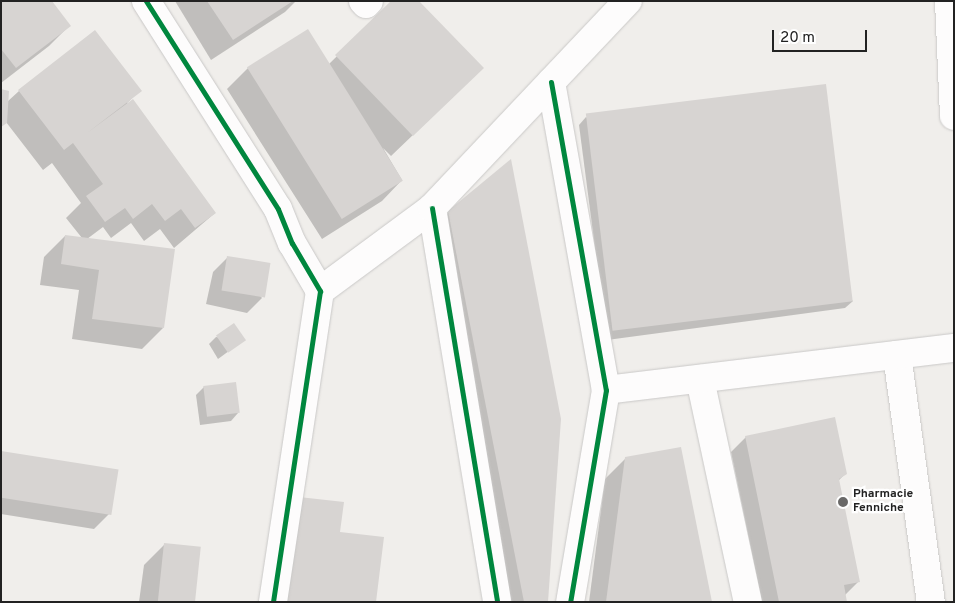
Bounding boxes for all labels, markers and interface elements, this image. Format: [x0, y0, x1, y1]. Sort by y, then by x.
scale bar [775, 20, 870, 52]
text: 20 m [780, 29, 815, 48]
place label: Pharmacie Fenniche [853, 488, 913, 516]
marker: Pharmacie Fenniche [837, 496, 849, 508]

